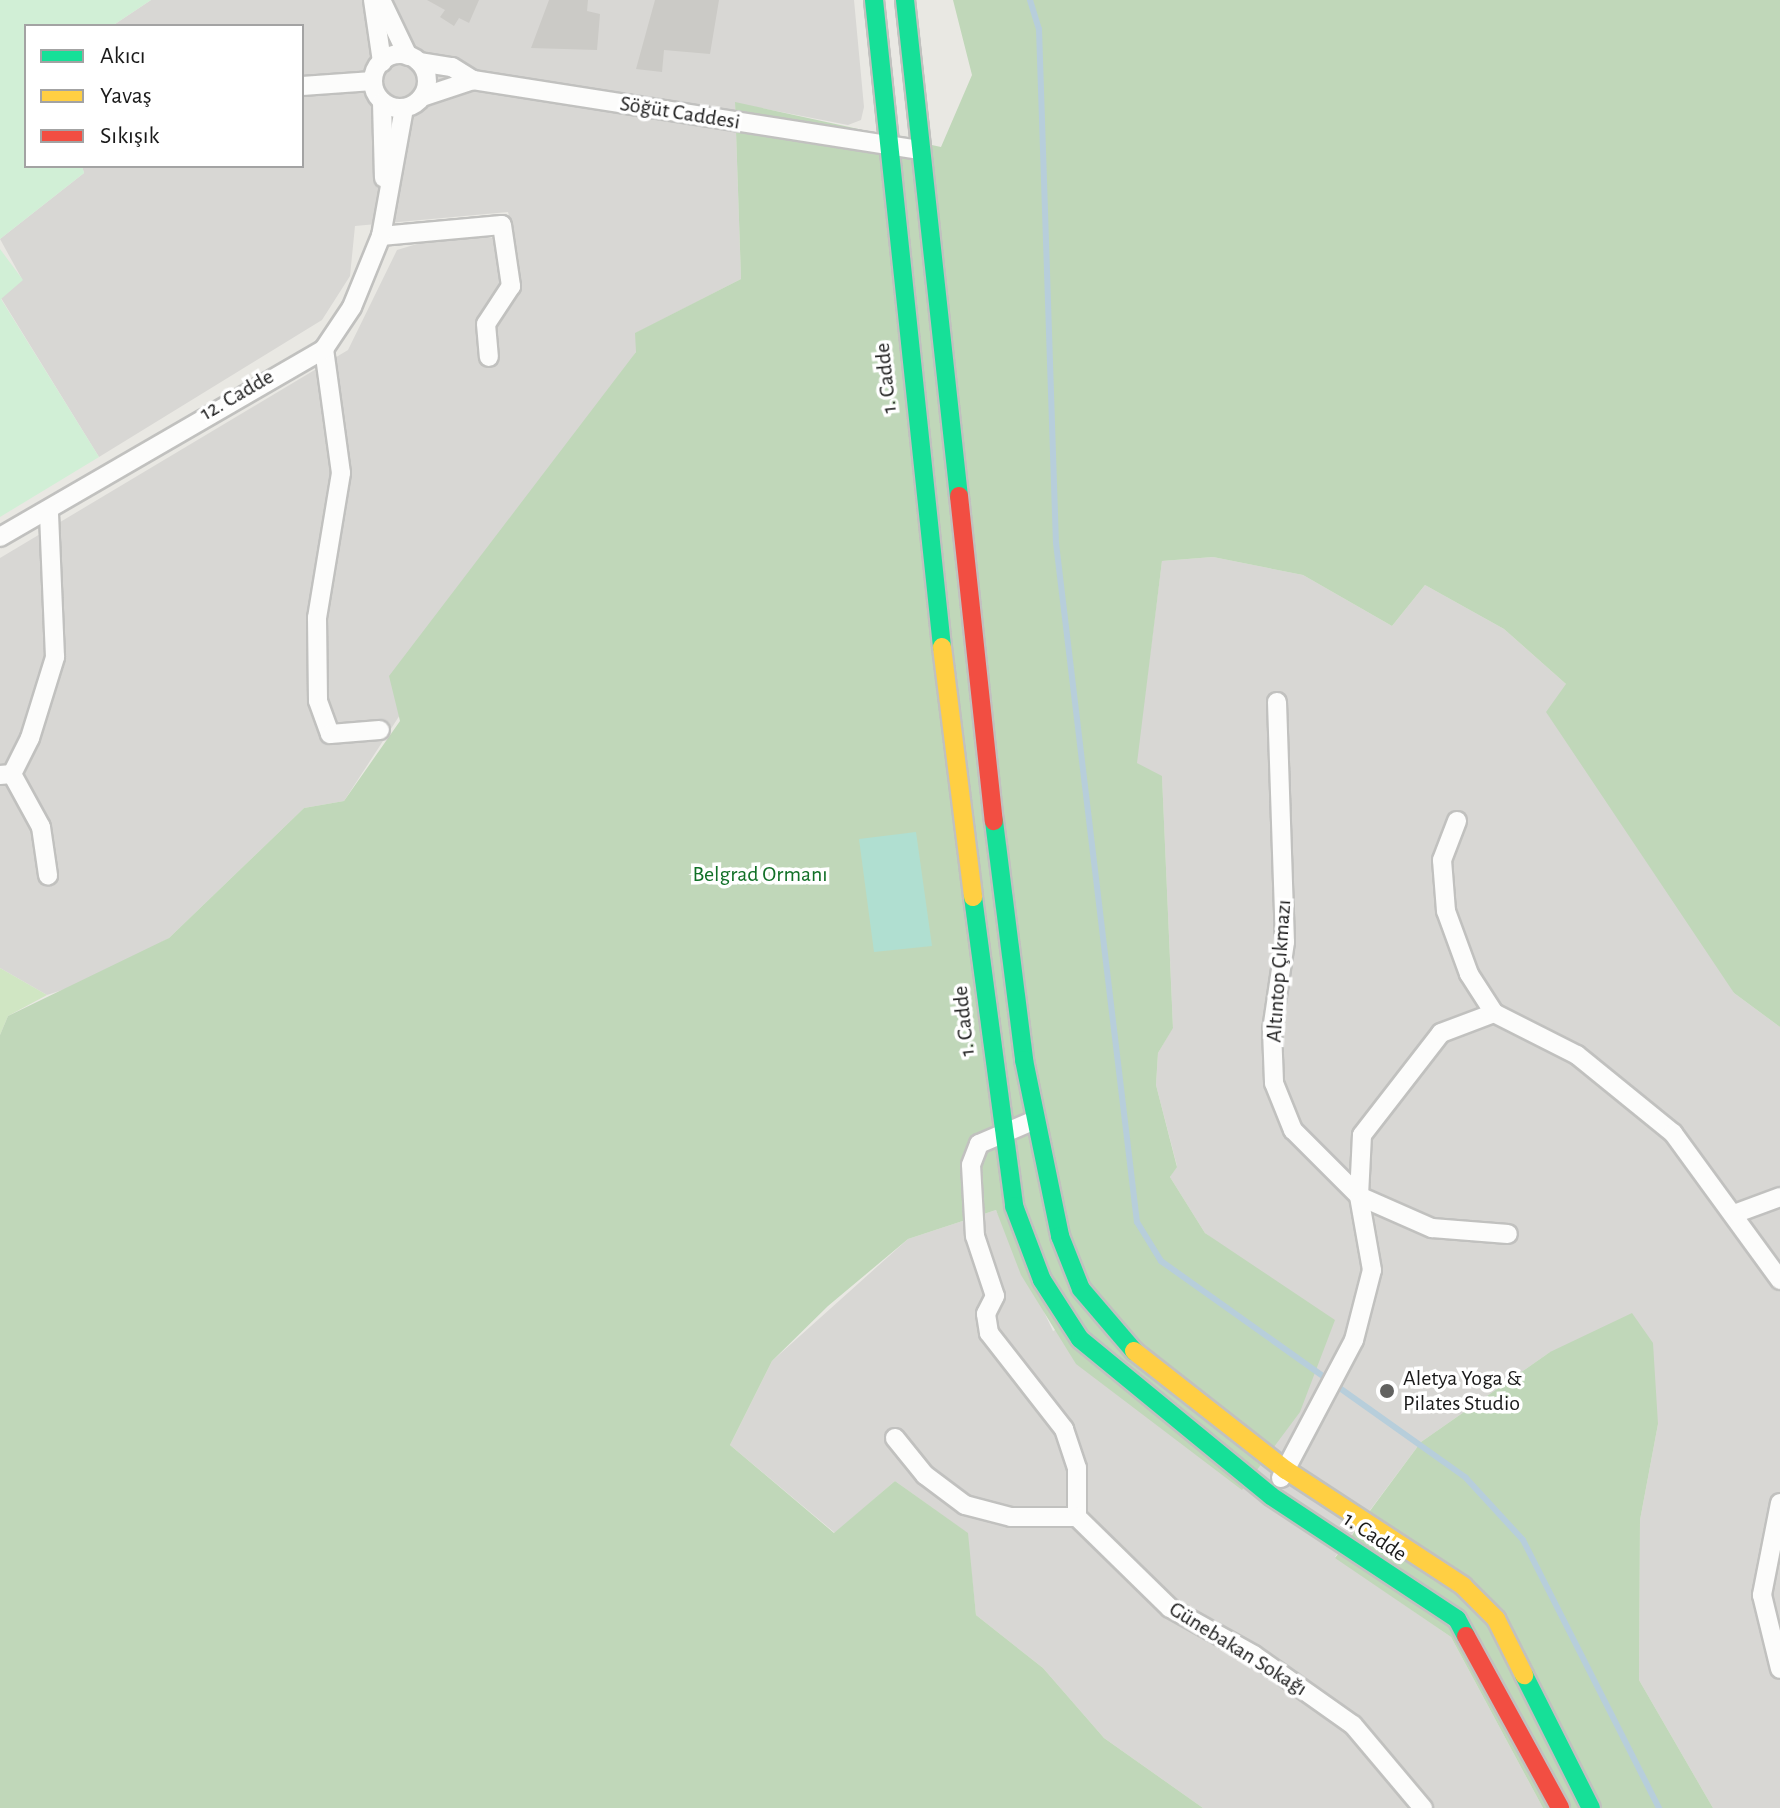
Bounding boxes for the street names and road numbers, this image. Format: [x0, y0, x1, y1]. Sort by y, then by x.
street label: Söğüt Caddesi [618, 90, 742, 136]
street label: 1. Cadde [869, 341, 903, 415]
street label: 12. Cadde [195, 363, 279, 427]
street label: Altıntop Çıkmazı [1261, 899, 1297, 1043]
street label: 1. Cadde [947, 984, 981, 1058]
street label: 1. Cadde [1338, 1506, 1412, 1568]
street label: Günebakan Sokağı [1164, 1596, 1312, 1702]

